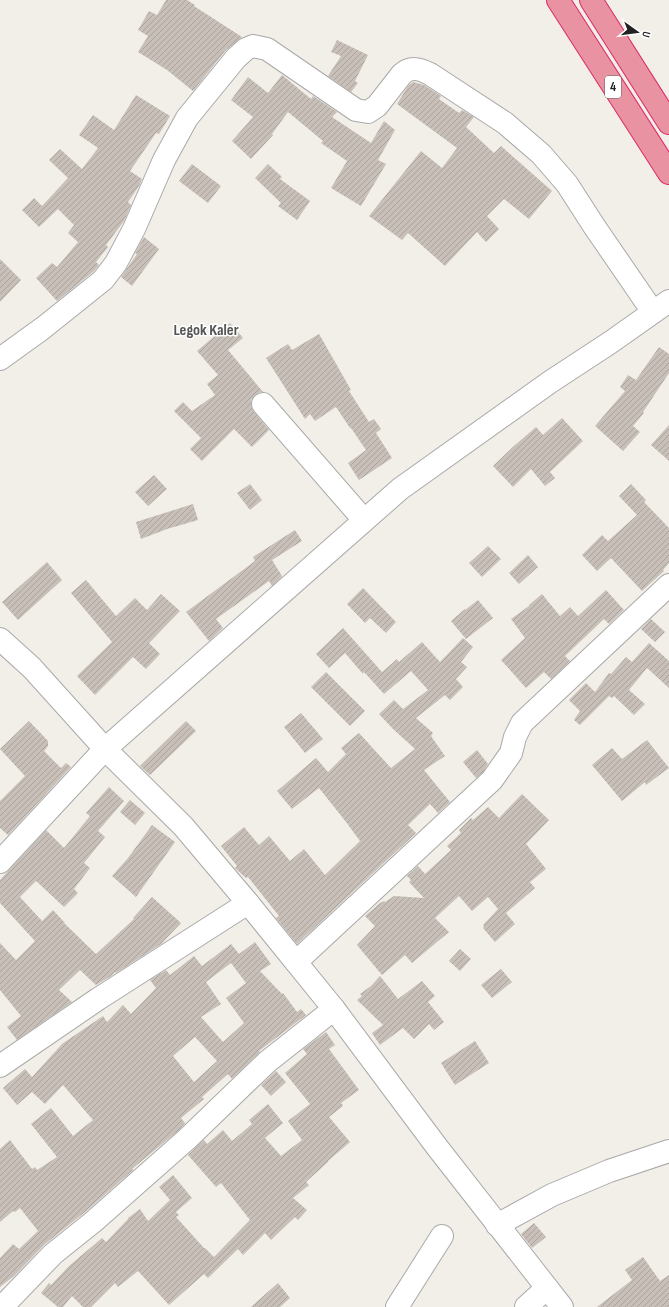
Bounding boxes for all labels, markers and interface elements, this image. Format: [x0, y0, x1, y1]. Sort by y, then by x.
north arrow [617, 12, 657, 52]
text: U [639, 30, 653, 39]
road number: 4 [605, 76, 621, 98]
district label: Legok Kaler [173, 321, 239, 340]

